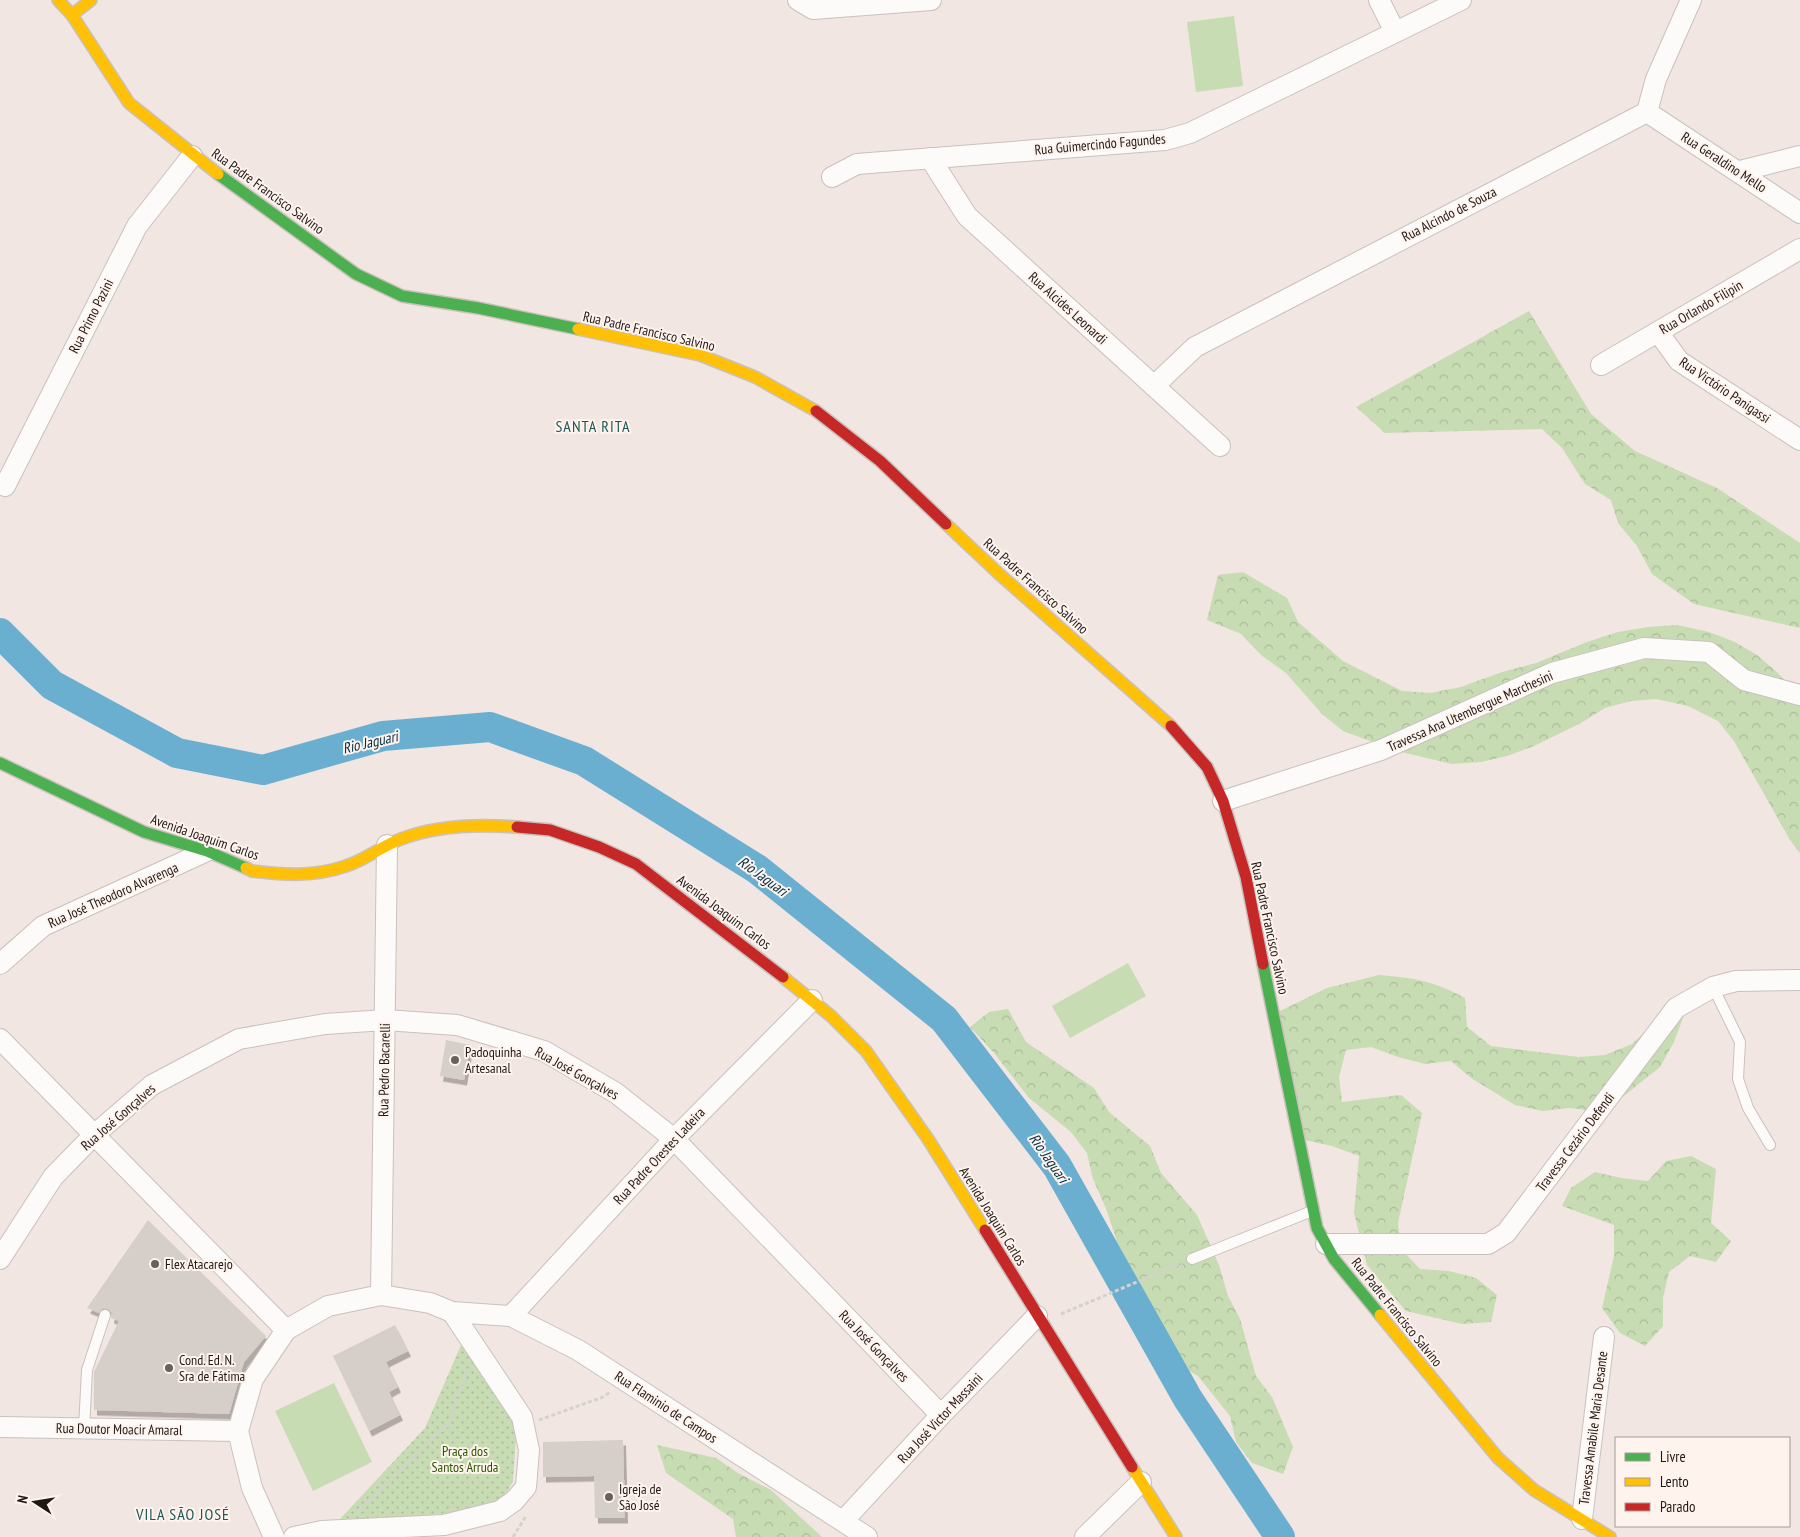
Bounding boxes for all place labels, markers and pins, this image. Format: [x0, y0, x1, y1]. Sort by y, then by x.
place label: Padoquinha Artesanal [465, 1043, 522, 1077]
marker: Padoquinha Artesanal [449, 1054, 461, 1066]
place label: Flex Atacarejo [165, 1255, 233, 1273]
marker: Flex Atacarejo [149, 1258, 161, 1270]
place label: Cond. Ed. N. Sra de Fátima [179, 1351, 245, 1385]
marker: Cond. Ed. N. Sra de Fátima [163, 1362, 175, 1374]
place label: Igreja de São José [619, 1480, 662, 1514]
marker: Igreja de São José [603, 1491, 615, 1503]

